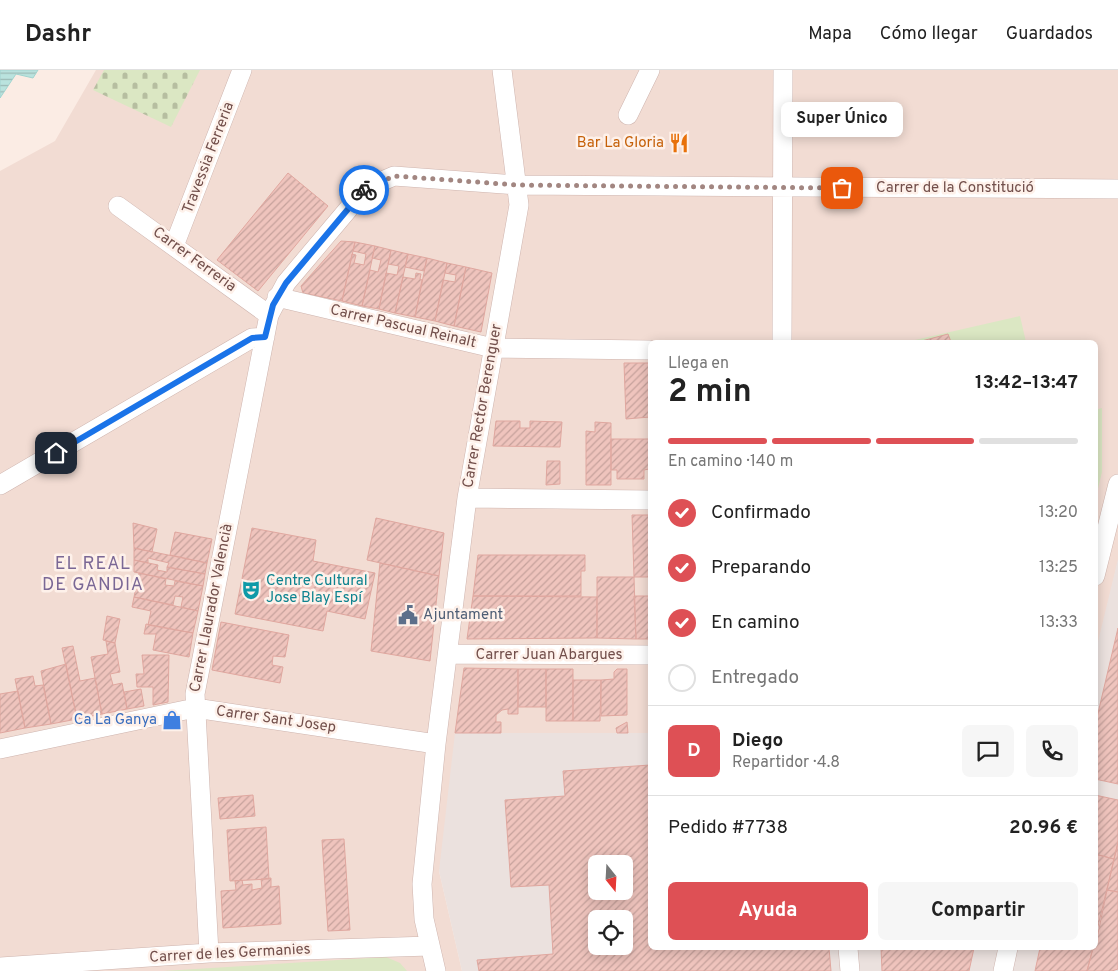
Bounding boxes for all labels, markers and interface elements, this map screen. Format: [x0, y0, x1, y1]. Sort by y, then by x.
text: Dashr [25, 20, 91, 50]
text: Mapa [808, 23, 852, 46]
text: Cómo llegar [880, 23, 978, 46]
text: Guardados [1006, 23, 1093, 46]
street label: Travessia Ferreria [179, 100, 239, 216]
callout: Super Único [781, 103, 903, 138]
text: Super Único [796, 109, 888, 129]
restaurant icon: Bar La Gloria [668, 132, 690, 154]
place label: Bar La Gloria [577, 134, 664, 153]
courier [339, 165, 389, 215]
pin [821, 167, 863, 209]
icon: bag [828, 174, 856, 202]
icon: bike [350, 176, 378, 204]
street label: Carrer de la Constitució [876, 179, 1034, 198]
street label: Carrer Ferreria [148, 223, 240, 297]
street label: Carrer Pascual Reinalt [328, 301, 478, 353]
street label: Carrer Rector Berenguer [459, 322, 507, 490]
text: Llega en [668, 354, 729, 374]
text: 13:42–13:47 [975, 371, 1078, 395]
text: 2 min [668, 373, 752, 413]
pin [35, 432, 77, 474]
icon: home [42, 439, 70, 467]
text: En camino · 140 m [668, 452, 793, 472]
icon: check [668, 499, 696, 527]
text: Confirmado [711, 501, 811, 525]
text: 13:20 [1039, 503, 1078, 523]
street label: Carrer Llaurador Valencià [186, 522, 238, 694]
district label: EL REAL DE GANDIA [42, 553, 144, 597]
icon: check [668, 554, 696, 582]
text: Preparando [711, 556, 811, 580]
text: 13:25 [1039, 558, 1078, 578]
place label: Centre Cultural Jose Blay Espí [266, 572, 368, 608]
theatre icon: Centre Cultural Jose Blay Espí [240, 579, 262, 601]
public building icon: Ajuntament [397, 604, 419, 626]
place label: Ajuntament [423, 606, 503, 625]
icon: check [668, 609, 696, 637]
text: En camino [711, 611, 800, 635]
text: 13:33 [1040, 613, 1078, 633]
street label: Carrer Juan Abargues [476, 646, 622, 665]
text: Entregado [711, 666, 799, 690]
street label: Carrer Sant Josep [215, 702, 337, 738]
shop icon: Ca La Ganya [161, 709, 183, 731]
place label: Ca La Ganya [74, 711, 157, 730]
button: chat [962, 725, 1014, 777]
button: phone [1026, 725, 1078, 777]
text: Diego [732, 729, 783, 753]
text: D [687, 739, 701, 763]
text: Repartidor · 4.8 [732, 753, 840, 773]
text: Pedido #7738 [668, 816, 788, 840]
text: 20.96 € [1009, 816, 1078, 840]
north arrow [588, 855, 632, 900]
map controls [588, 855, 633, 955]
button: Ayuda [668, 882, 868, 940]
button: Compartir [878, 882, 1078, 940]
button: locate [588, 910, 633, 955]
street label: Carrer de les Germanies [149, 940, 311, 968]

